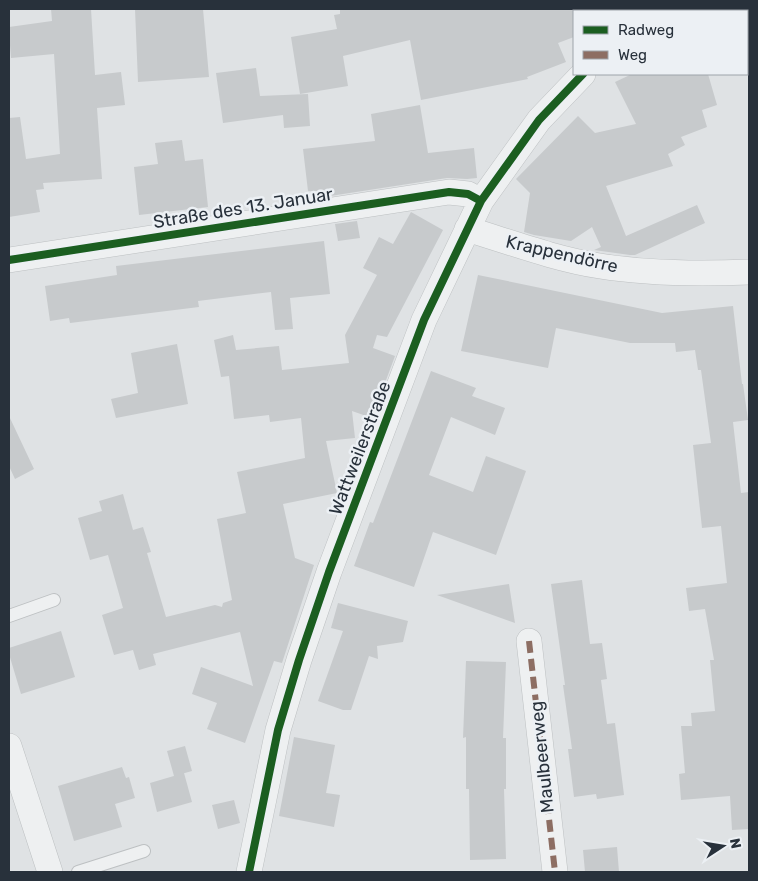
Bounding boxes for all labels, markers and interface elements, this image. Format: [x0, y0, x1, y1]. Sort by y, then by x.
legend [573, 10, 748, 75]
text: Radweg [618, 21, 674, 39]
text: Weg [618, 46, 647, 64]
street label: Straße des 13. Januar [152, 183, 335, 233]
street label: Krappendörre [504, 230, 620, 278]
street label: Wattweilerstraße [324, 378, 396, 518]
street label: Maulbeerweg [525, 700, 559, 814]
north arrow [698, 821, 748, 871]
text: N [726, 837, 745, 850]

